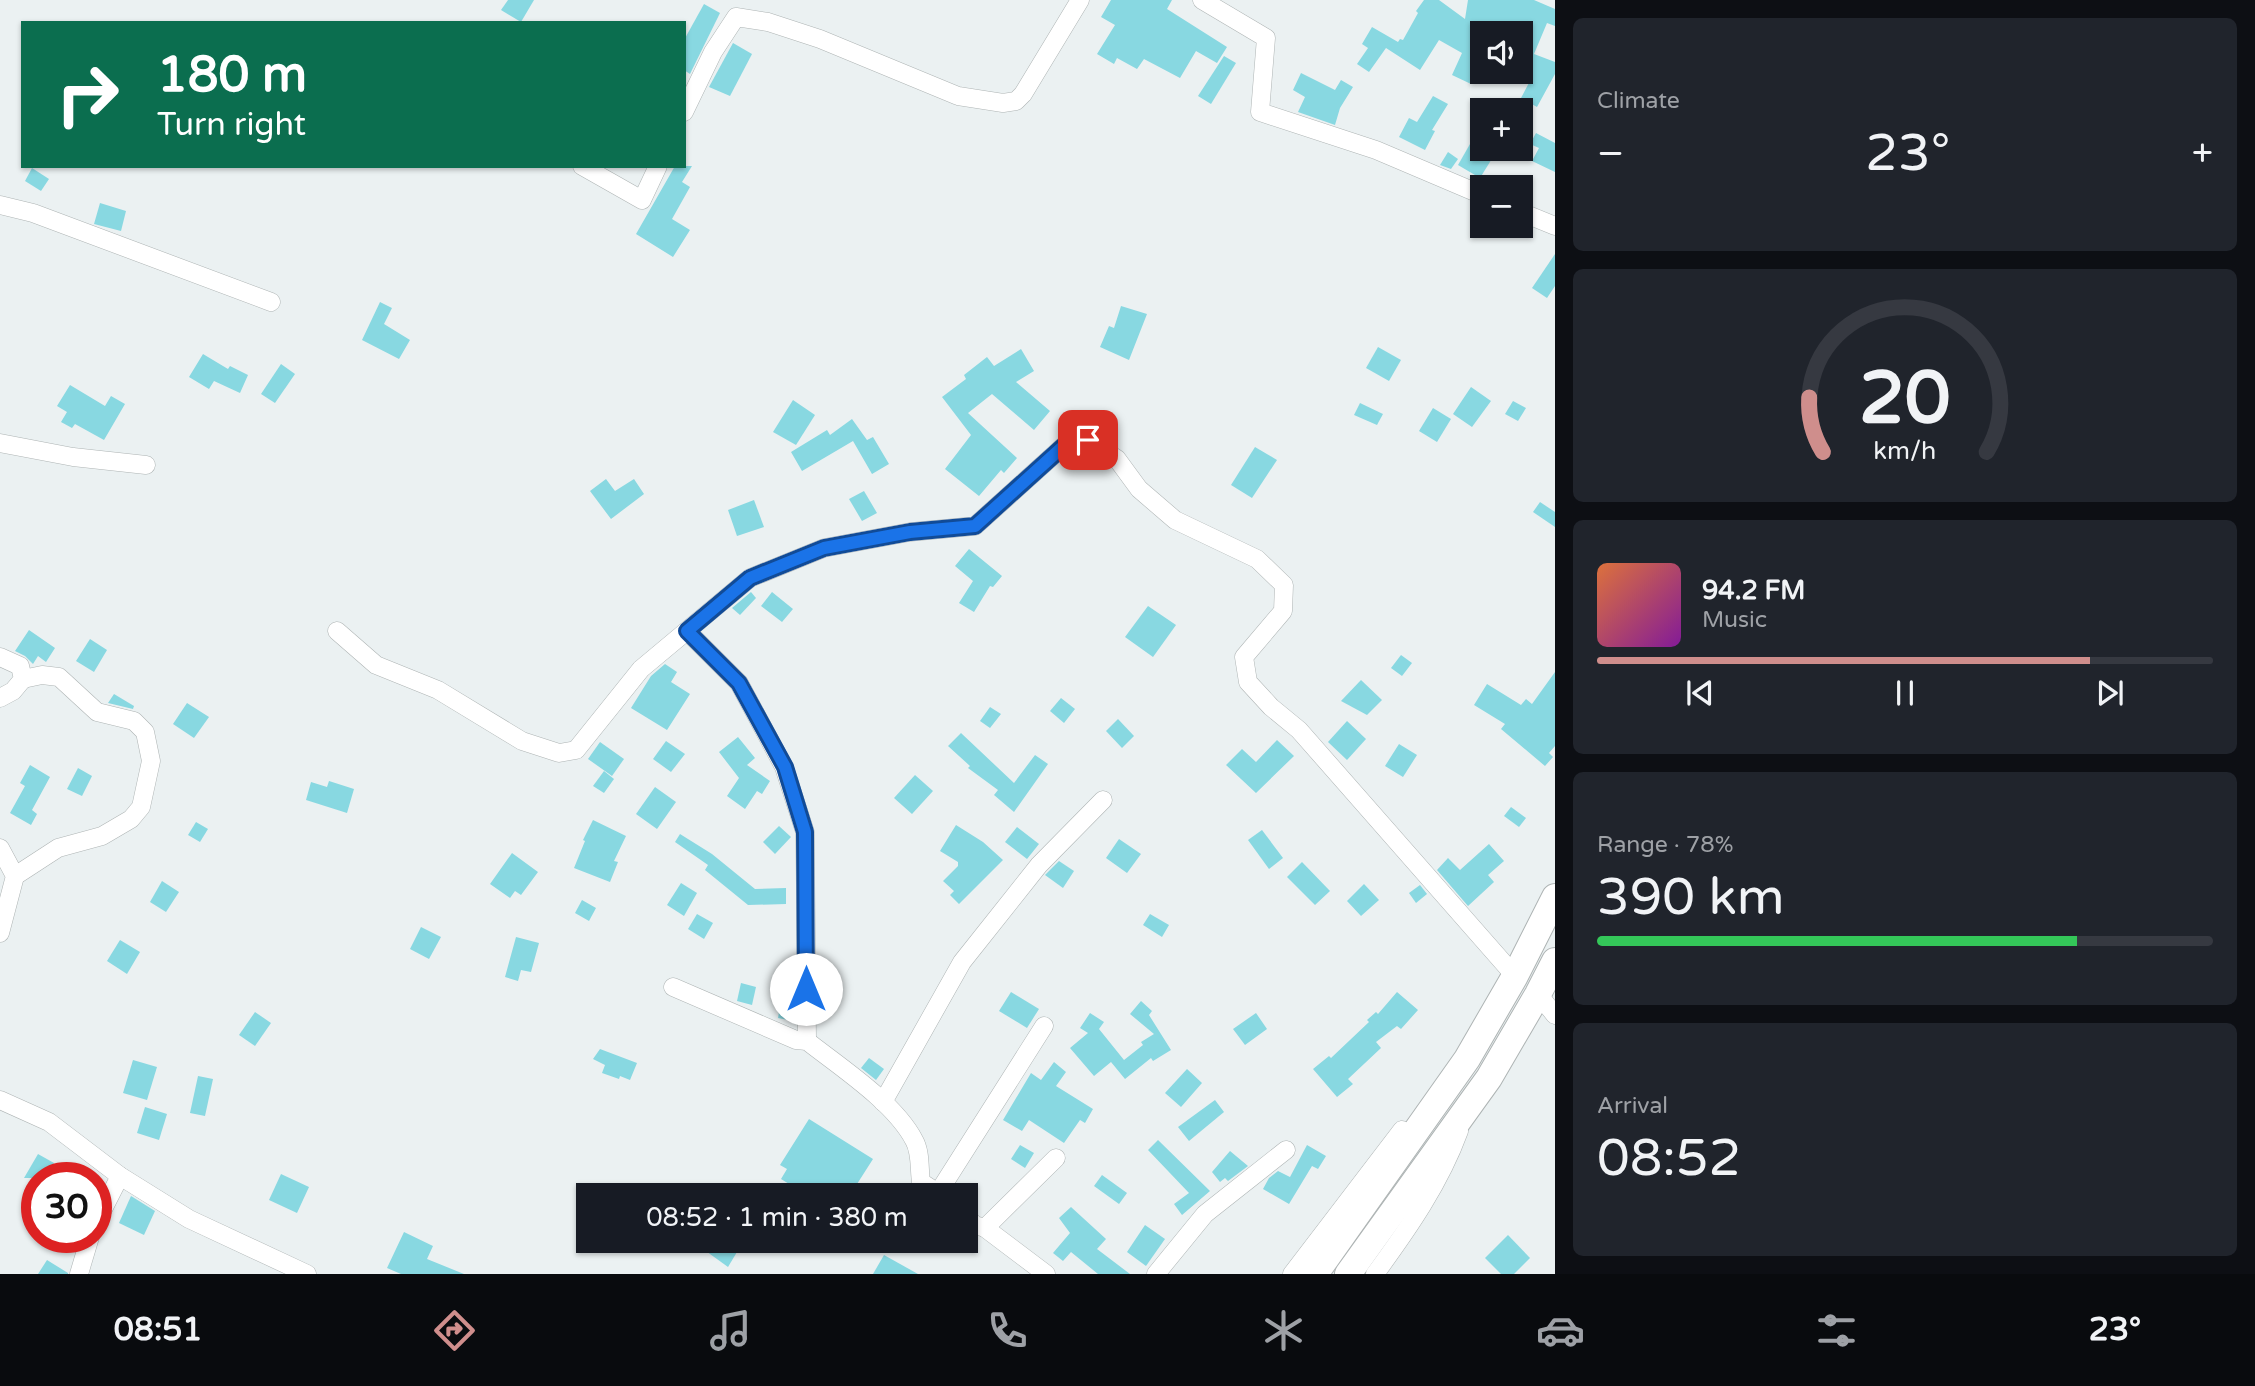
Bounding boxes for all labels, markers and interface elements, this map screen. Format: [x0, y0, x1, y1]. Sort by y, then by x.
map controls [1470, 21, 1533, 238]
button: sound [1470, 21, 1533, 84]
text: 180 m [157, 46, 307, 105]
icon: right [42, 49, 133, 140]
text: Climate [1597, 87, 1680, 115]
button: + [1470, 98, 1533, 161]
text: Turn right [157, 106, 306, 144]
text: 23° [1865, 122, 1950, 185]
text: − [1597, 131, 1624, 177]
text: + [2192, 131, 2213, 177]
button: − [1470, 175, 1533, 238]
text: 20 [1859, 355, 1951, 443]
pin [1058, 410, 1118, 470]
icon: arrive [1069, 421, 1107, 459]
text: km/h [1874, 436, 1936, 466]
text: 94.2 FM [1702, 575, 1805, 606]
text: Music [1702, 606, 1767, 634]
icon: previous [1681, 674, 1719, 712]
icon: pause [1886, 674, 1924, 712]
icon: next [2091, 674, 2129, 712]
text: Range · 78% [1597, 831, 1733, 859]
text: 390 km [1597, 866, 1785, 929]
position arrow [769, 952, 843, 1026]
text: Arrival [1597, 1092, 1668, 1120]
text: 08:52 [1597, 1127, 1741, 1190]
speed limit sign: 30 [21, 1162, 112, 1253]
text: 08:52 · 1 min · 380 m [646, 1202, 908, 1233]
icon: directions [430, 1306, 479, 1355]
icon: music [706, 1306, 755, 1355]
icon: phone [983, 1306, 1032, 1355]
icon: climate [1259, 1306, 1308, 1355]
icon: car [1536, 1306, 1585, 1355]
icon: filters [1812, 1306, 1861, 1355]
text: 08:51 [114, 1311, 202, 1349]
text: 23° [2089, 1311, 2141, 1349]

